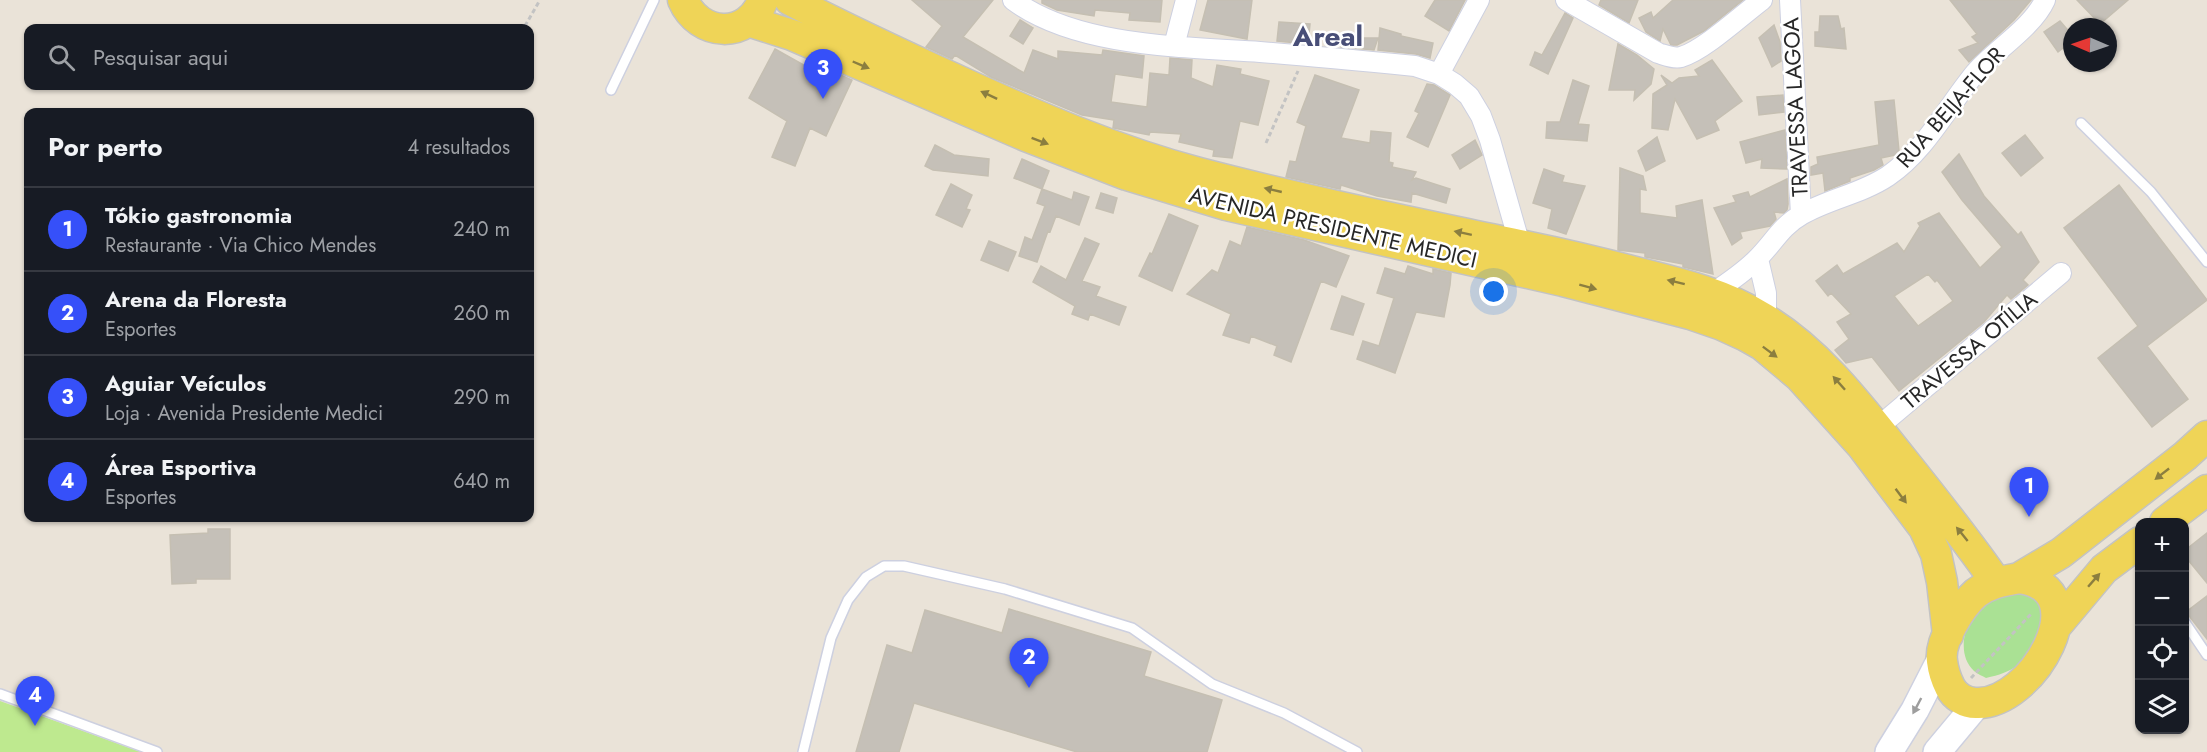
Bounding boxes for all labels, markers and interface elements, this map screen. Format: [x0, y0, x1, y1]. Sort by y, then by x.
district label: Areal [1292, 16, 1363, 57]
street label: TRAVESSA LAGOA [1774, 16, 1816, 197]
north arrow [2063, 18, 2117, 72]
search box [24, 24, 534, 90]
street label: RUA BEIJA-FLOR [1888, 39, 2012, 175]
icon: search [45, 41, 78, 74]
text: Pesquisar aqui [93, 41, 228, 73]
pin: 3 [804, 50, 842, 99]
one-way arrow [852, 61, 870, 70]
one-way arrow [981, 90, 998, 99]
text: Por perto [48, 128, 162, 166]
text: 4 resultados [408, 133, 510, 162]
one-way arrow [1031, 137, 1049, 147]
street label: AVENIDA PRESIDENTE MEDICI [1186, 178, 1480, 276]
one-way arrow [1264, 185, 1282, 195]
text: Tókio gastronomia [105, 199, 292, 231]
text: 1 [62, 215, 73, 244]
text: 240 m [453, 215, 510, 244]
one-way arrow [1453, 228, 1472, 237]
text: Restaurante · Via Chico Mendes [105, 231, 376, 260]
your location [1479, 277, 1508, 306]
one-way arrow [1667, 277, 1685, 286]
text: Arena da Floresta [105, 283, 287, 315]
one-way arrow [1579, 283, 1597, 292]
street label: TRAVESSA OTÍLIA [1894, 283, 2044, 417]
text: 2 [61, 299, 74, 328]
text: 260 m [454, 299, 510, 328]
text: Esportes [105, 315, 176, 344]
one-way arrow [1762, 346, 1778, 358]
text: Aguiar Veículos [105, 367, 266, 399]
one-way arrow [1833, 376, 1846, 391]
text: 3 [61, 383, 74, 412]
text: 290 m [454, 383, 510, 412]
text: Loja · Avenida Presidente Medici [105, 399, 383, 428]
text: Área Esportiva [105, 451, 256, 483]
text: 4 [61, 467, 74, 496]
text: 640 m [453, 467, 510, 496]
one-way arrow [2155, 467, 2170, 479]
pin: 1 [2010, 468, 2048, 517]
text: Esportes [105, 483, 176, 512]
one-way arrow [1894, 489, 1906, 504]
map controls [2135, 518, 2189, 734]
button: + [2135, 518, 2189, 572]
one-way arrow [1956, 526, 1969, 542]
button: − [2135, 572, 2189, 626]
one-way arrow [2087, 573, 2100, 588]
button: locate [2135, 626, 2189, 680]
pin: 2 [1010, 638, 1048, 688]
pin: 4 [15, 676, 54, 726]
button: layers [2135, 680, 2189, 734]
one-way arrow [1912, 698, 1922, 715]

